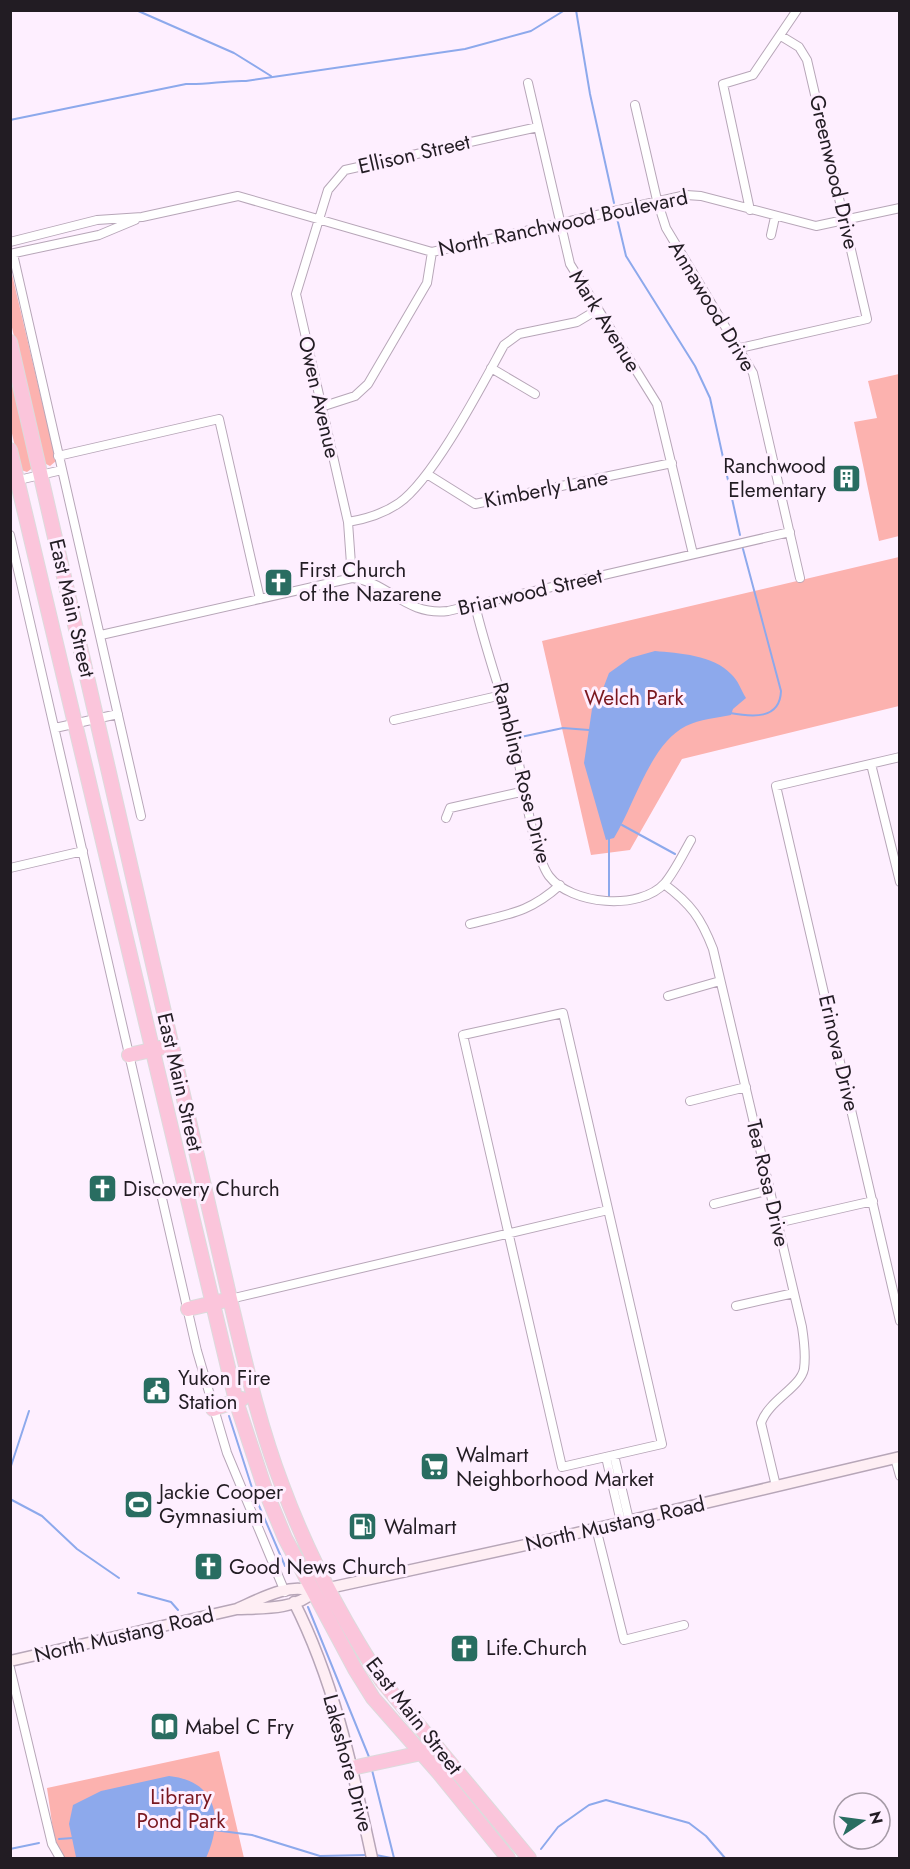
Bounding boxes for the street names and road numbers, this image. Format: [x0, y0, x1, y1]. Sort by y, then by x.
street label: Greenwood Drive [802, 92, 866, 252]
street label: Ellison Street [355, 127, 473, 181]
street label: North Ranchwood Boulevard [435, 182, 691, 264]
street label: Annawood Drive [661, 235, 763, 377]
street label: Mark Avenue [562, 264, 648, 378]
street label: Owen Avenue [290, 333, 348, 461]
street label: Kimberly Lane [482, 462, 611, 516]
street label: East Main Street [41, 536, 103, 680]
street label: Briarwood Street [455, 561, 605, 623]
street label: Rambling Rose Drive [485, 679, 559, 867]
street label: Erinova Drive [811, 992, 867, 1114]
street label: East Main Street [149, 1010, 211, 1154]
street label: Tea Rosa Drive [739, 1116, 797, 1250]
street label: North Mustang Road [522, 1489, 708, 1559]
street label: North Mustang Road [31, 1600, 217, 1670]
street label: East Main Street [359, 1651, 469, 1781]
street label: Lakeshore Drive [315, 1691, 381, 1835]

